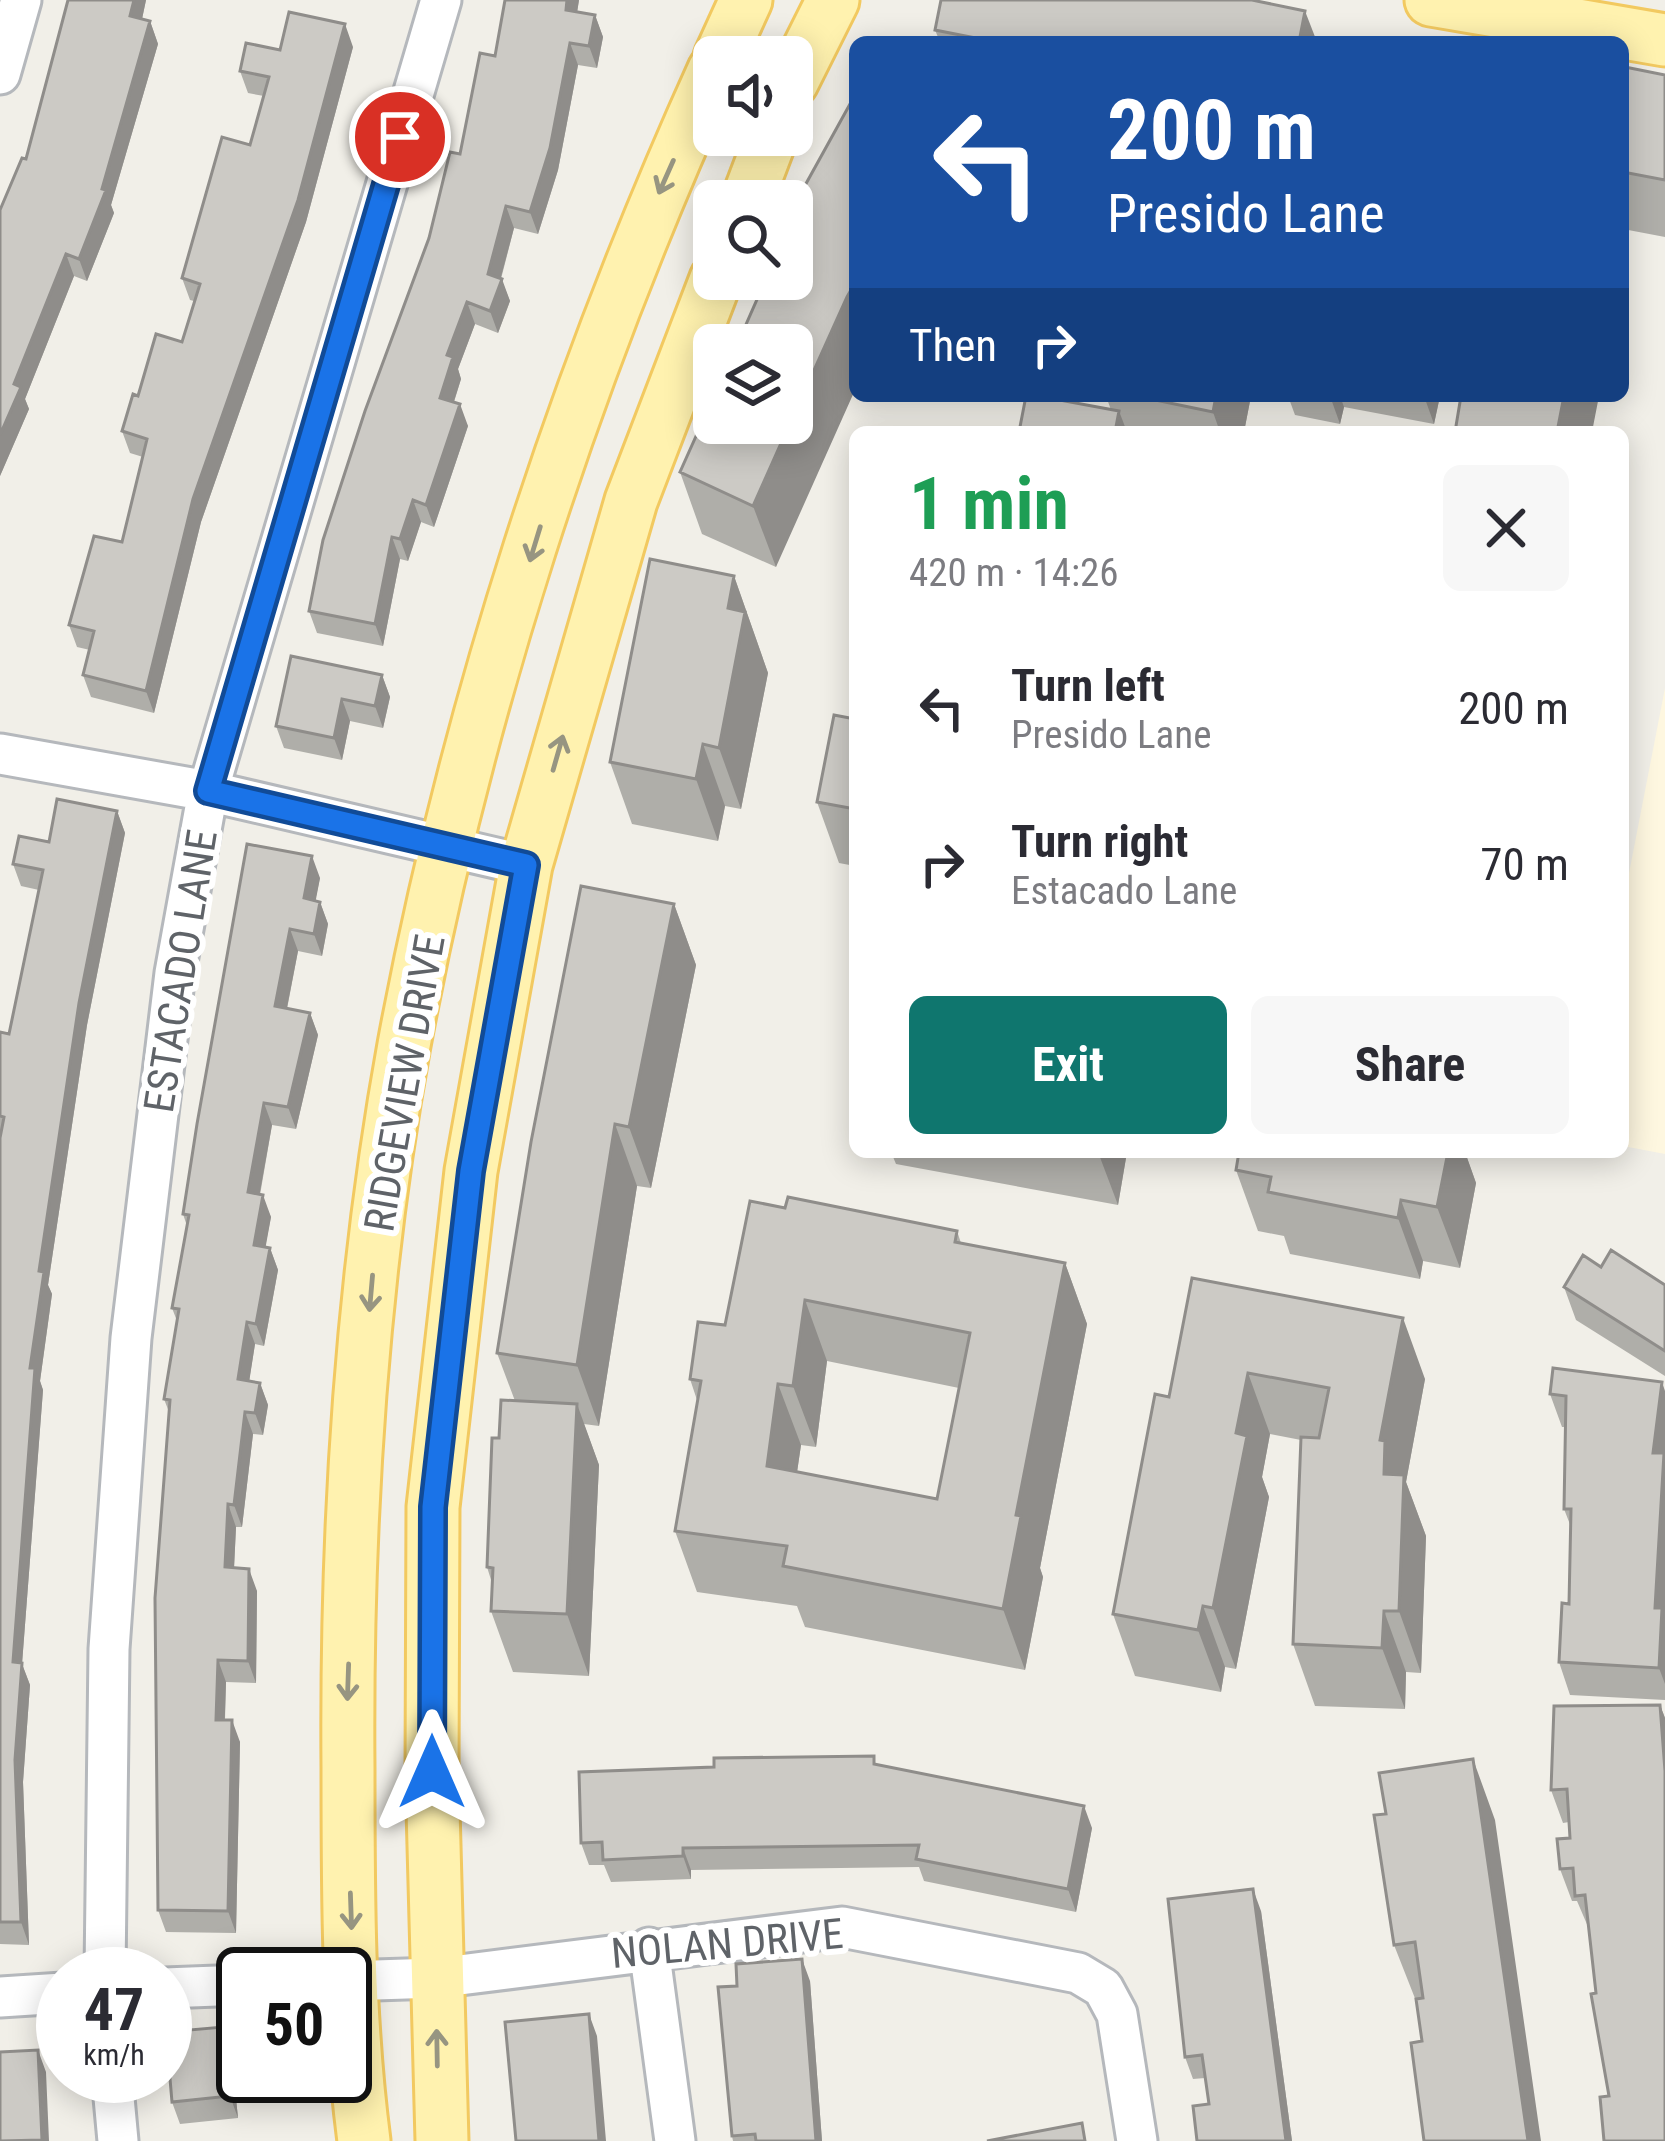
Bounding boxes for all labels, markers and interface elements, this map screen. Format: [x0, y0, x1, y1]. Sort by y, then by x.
map controls [693, 36, 813, 444]
button: sound [693, 36, 813, 156]
text: 200 m [1107, 81, 1316, 180]
icon: left [909, 84, 1065, 240]
pin [349, 86, 451, 188]
icon: arrive [367, 104, 433, 170]
one-way arrow [653, 158, 675, 194]
button: search [693, 180, 813, 300]
text: Presido Lane [1107, 182, 1385, 245]
icon: right [1021, 312, 1087, 378]
text: Then [909, 319, 997, 372]
button: layers [693, 324, 813, 444]
text: 1 min [909, 462, 1069, 547]
button: close [1443, 465, 1569, 591]
one-way arrow [523, 524, 545, 562]
text: 420 m · 14:26 [909, 550, 1119, 596]
text: Turn left [1011, 659, 1165, 712]
icon: left [909, 675, 975, 741]
text: 200 m [1458, 682, 1569, 735]
text: Presido Lane [1011, 712, 1211, 758]
one-way arrow [548, 735, 570, 773]
text: Turn right [1011, 815, 1188, 868]
street label: ESTACADO LANE [134, 826, 227, 1116]
icon: right [909, 831, 975, 897]
text: 70 m [1480, 838, 1569, 891]
text: Estacado Lane [1011, 868, 1237, 914]
street label: RIDGEVIEW DRIVE [354, 931, 455, 1235]
button: Exit [909, 996, 1227, 1134]
button: Share [1251, 996, 1569, 1134]
one-way arrow [359, 1273, 382, 1312]
one-way arrow [336, 1662, 359, 1701]
position arrow [369, 1709, 495, 1835]
one-way arrow [339, 1891, 362, 1930]
street label: NOLAN DRIVE [609, 1909, 845, 1978]
speed limit sign: 50 [216, 1947, 372, 2103]
text: 47 [84, 1974, 144, 2045]
one-way arrow [426, 2029, 448, 2068]
text: km/h [83, 2037, 145, 2072]

